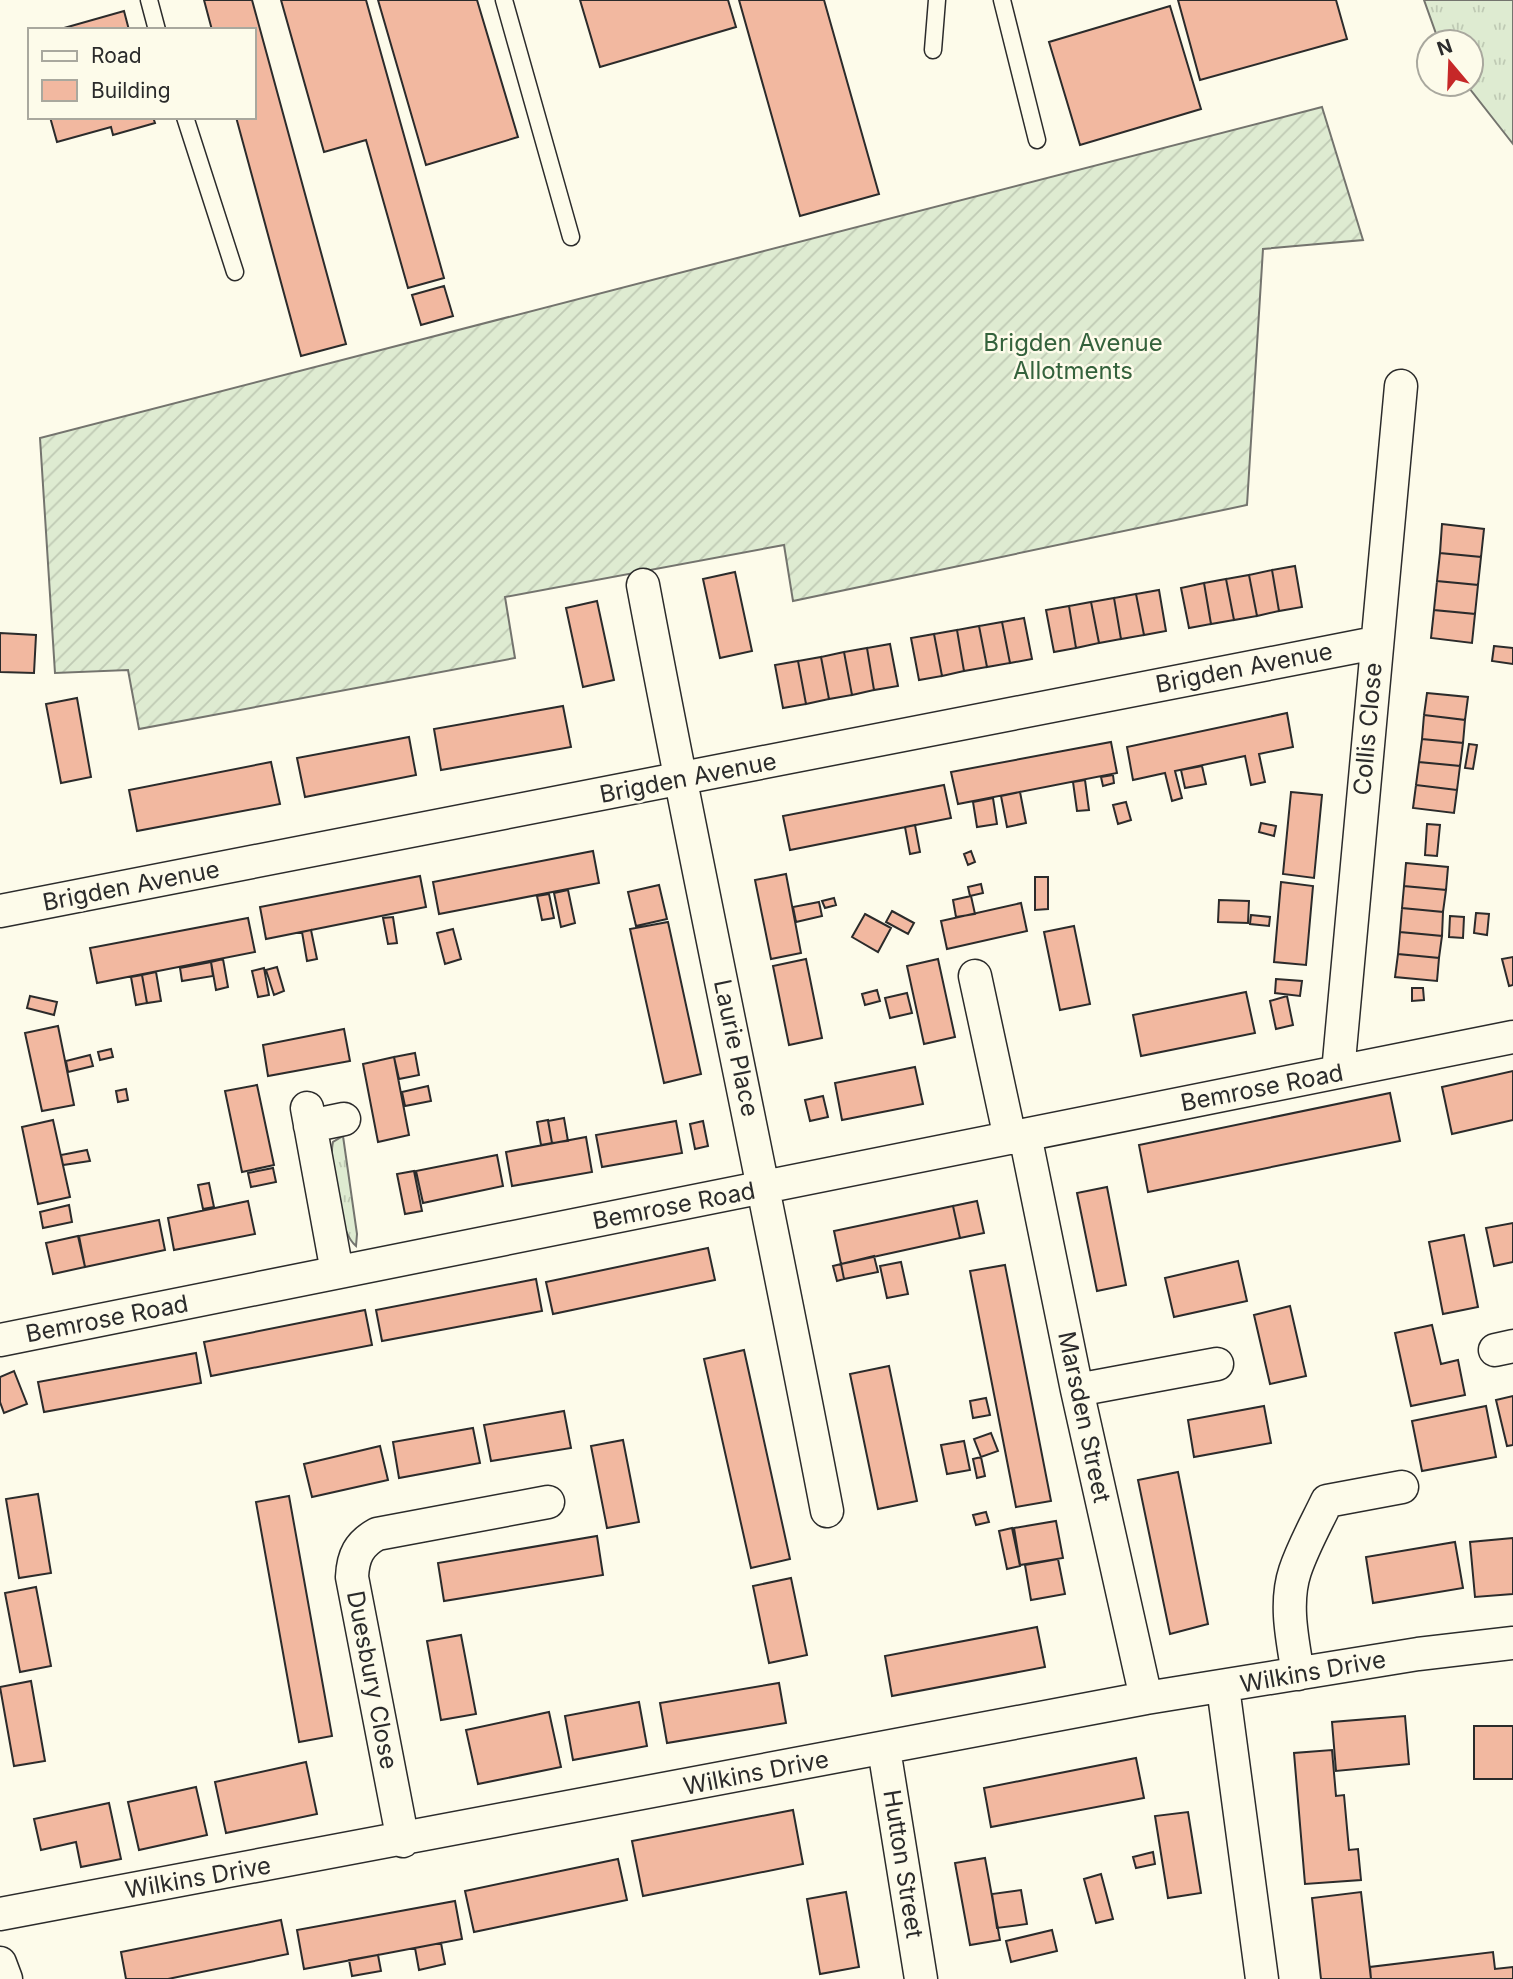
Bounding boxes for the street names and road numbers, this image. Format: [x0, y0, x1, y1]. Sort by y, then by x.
street label: Brigden Avenue [1153, 636, 1335, 699]
street label: Collis Close [1347, 661, 1388, 797]
street label: Brigden Avenue [597, 746, 779, 809]
street label: Brigden Avenue [40, 854, 222, 917]
street label: Laurie Place [708, 977, 765, 1119]
street label: Bemrose Road [1178, 1058, 1346, 1117]
street label: Bemrose Road [590, 1176, 758, 1235]
street label: Bemrose Road [23, 1289, 191, 1348]
street label: Marsden Street [1052, 1329, 1117, 1505]
street label: Duesbury Close [341, 1588, 404, 1772]
street label: Wilkins Drive [1238, 1644, 1388, 1699]
street label: Wilkins Drive [681, 1744, 831, 1801]
street label: Hutton Street [877, 1788, 930, 1940]
street label: Wilkins Drive [123, 1850, 273, 1905]

